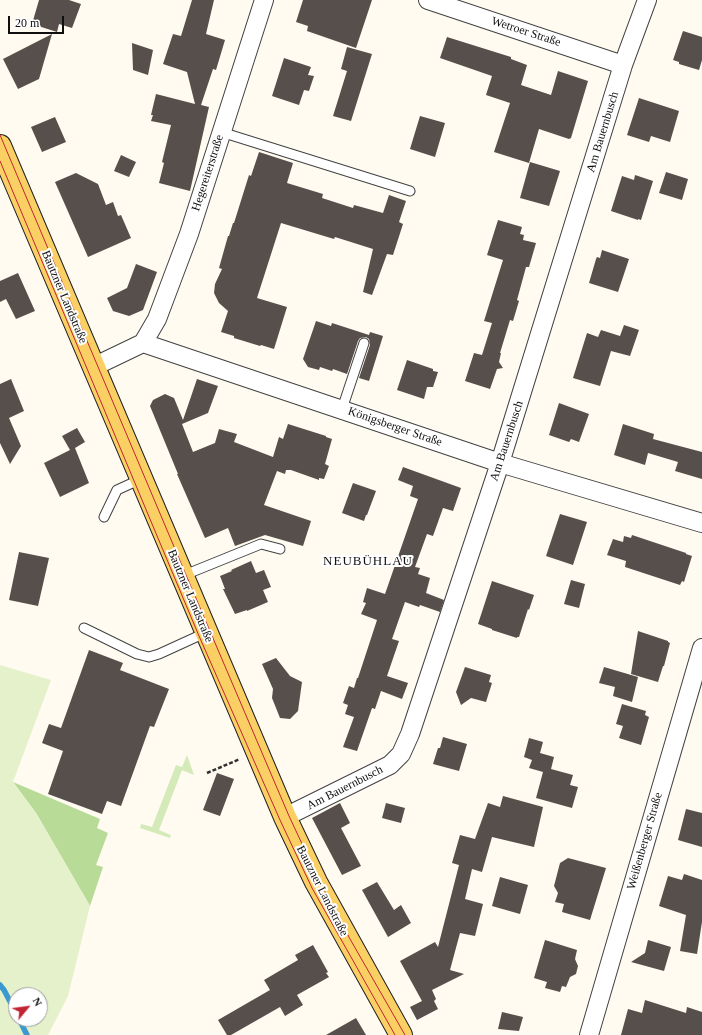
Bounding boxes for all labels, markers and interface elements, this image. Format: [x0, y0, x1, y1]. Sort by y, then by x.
scale bar [10, 8, 66, 34]
street label: Wetroer Straße [490, 14, 562, 50]
text: 20 m [15, 16, 39, 30]
street label: Am Bauernbusch [584, 90, 622, 174]
street label: Hegereiterstraße [189, 133, 227, 213]
street label: Bautzner Landstraße [38, 248, 90, 346]
street label: Am Bauernbusch [487, 399, 527, 483]
street label: Königsberger Straße [346, 404, 444, 450]
street label: Bautzner Landstraße [164, 547, 216, 645]
district label: NEUBÜHLAU [323, 554, 413, 570]
street label: Am Bauernbusch [304, 763, 386, 813]
street label: Weißenberger Straße [624, 791, 666, 891]
street label: Bautzner Landstraße [293, 843, 351, 939]
north arrow [8, 987, 48, 1027]
text: N [30, 995, 45, 1008]

